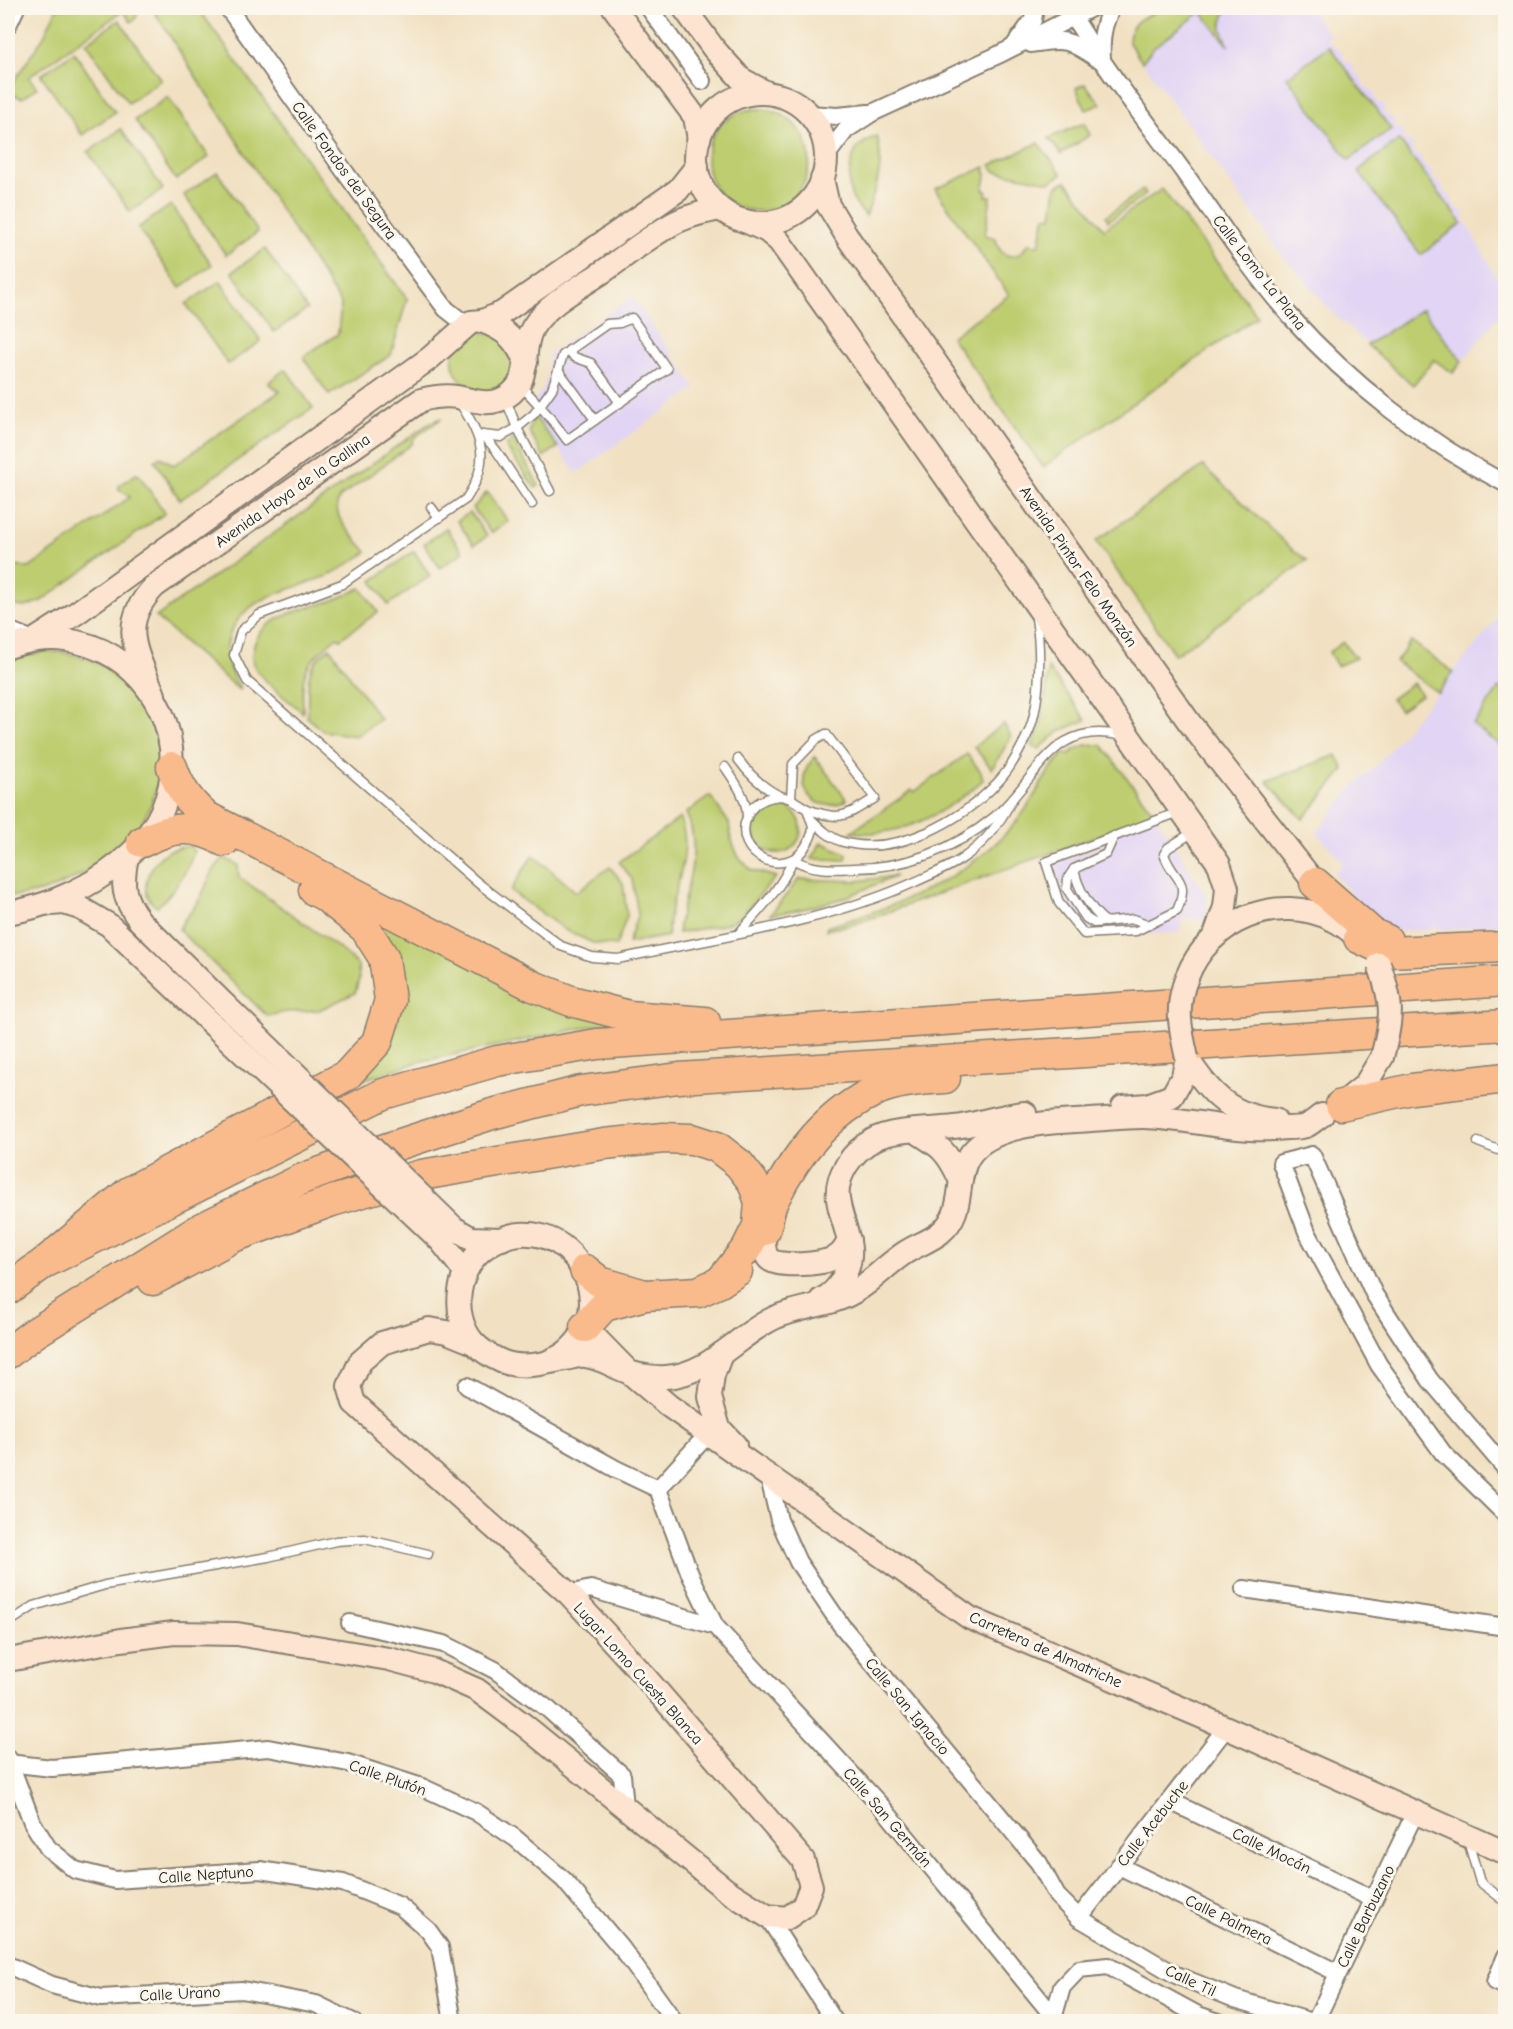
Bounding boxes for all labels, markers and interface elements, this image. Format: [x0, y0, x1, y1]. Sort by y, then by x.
street label: Calle Fondos del Segura [288, 98, 400, 243]
street label: Calle Lomo La Plana [1209, 212, 1310, 334]
street label: Avenida Hoya de la Gallina [212, 430, 374, 551]
street label: Avenida Pintor Felo Monzón [1016, 483, 1141, 650]
street label: Lugar Lomo Cuesta Blanca [570, 1599, 707, 1748]
street label: Carretera de Almatriche [966, 1608, 1125, 1692]
street label: Calle San Ignacio [861, 1654, 953, 1759]
street label: Calle Plutón [347, 1756, 429, 1800]
street label: Calle San Germán [839, 1764, 935, 1871]
street label: Calle Acebuche [1114, 1777, 1192, 1870]
street label: Calle Mocán [1229, 1824, 1314, 1878]
street label: Calle Barbuzano [1333, 1862, 1399, 1971]
street label: Calle Neptuno [158, 1863, 254, 1887]
street label: Calle Palmera [1182, 1891, 1275, 1949]
street label: Calle Til [1162, 1961, 1219, 2000]
street label: Calle Urano [139, 1983, 221, 2005]

